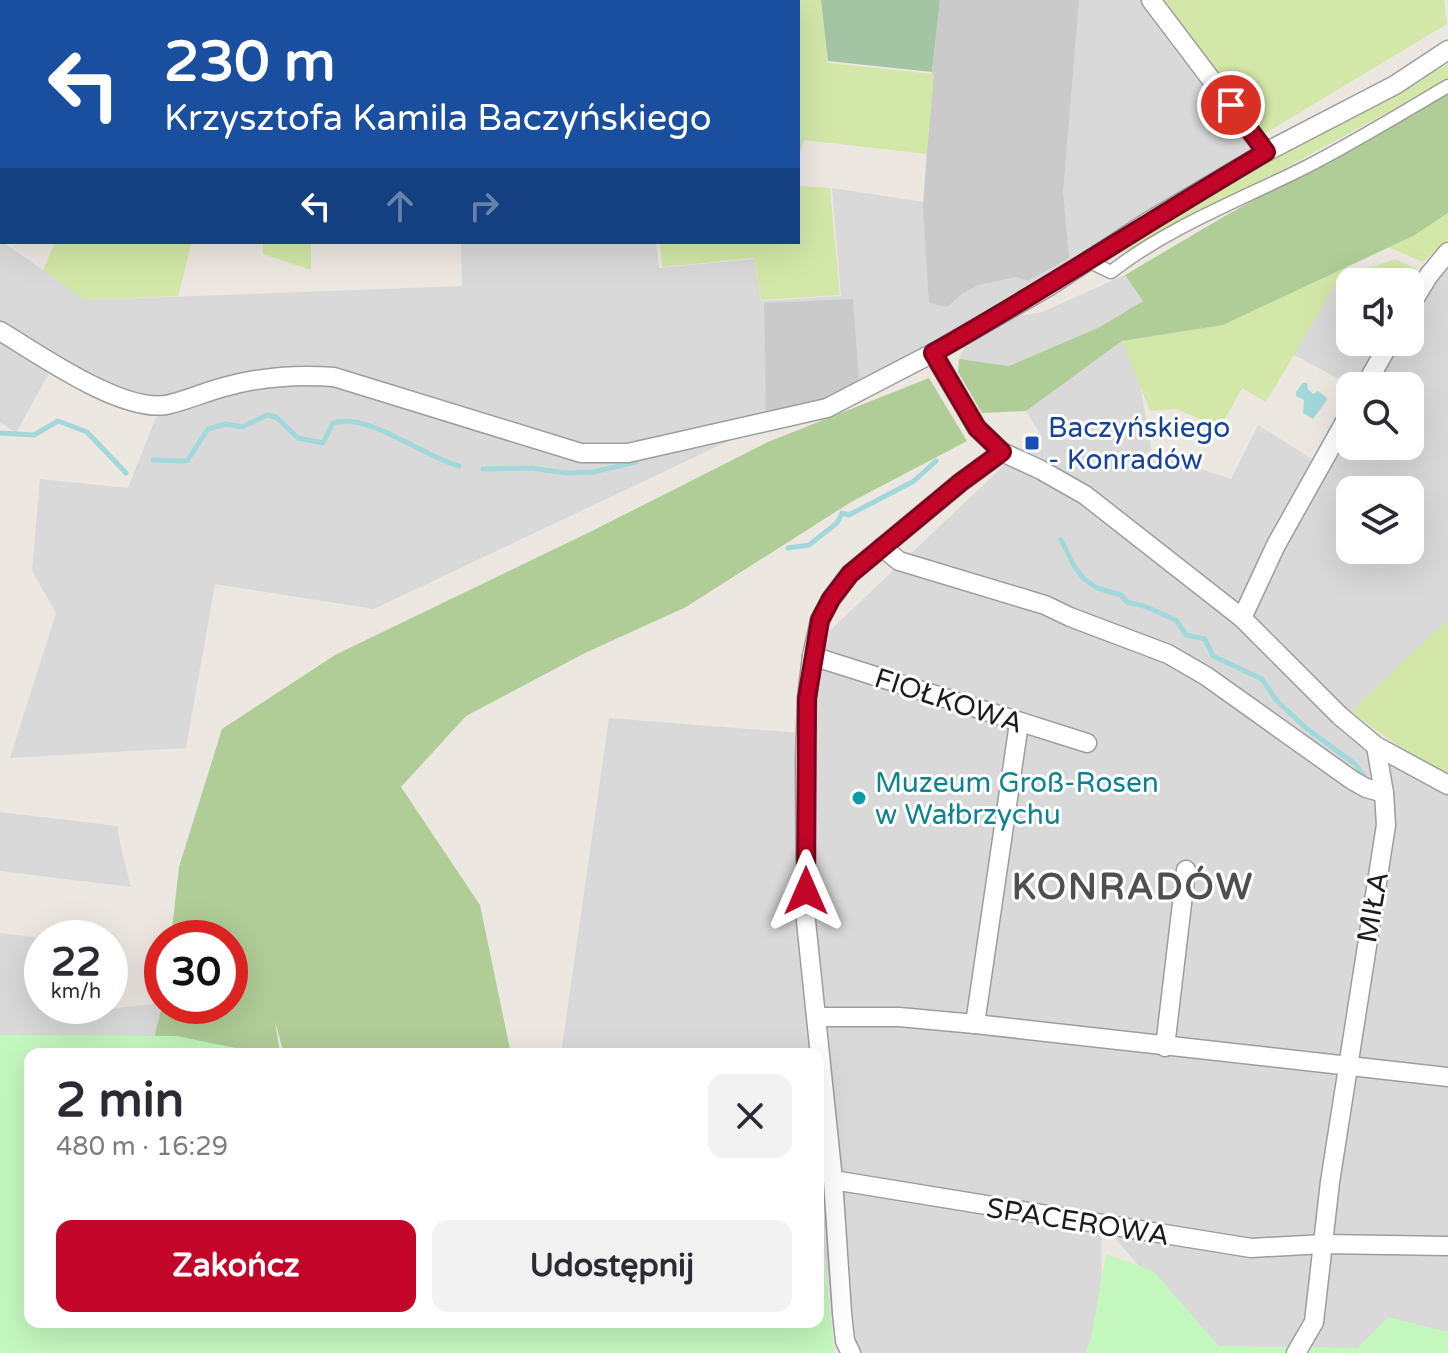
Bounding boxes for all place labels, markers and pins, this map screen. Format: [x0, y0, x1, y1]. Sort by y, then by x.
pin [1197, 71, 1265, 139]
place label: Baczyńskiego - Konradów [1048, 411, 1230, 477]
marker: Baczyńskiego - Konradów [1023, 434, 1041, 452]
place label: Muzeum Groß-Rosen w Wałbrzychu [875, 766, 1159, 832]
marker: Muzeum Groß-Rosen w Wałbrzychu [850, 789, 868, 807]

